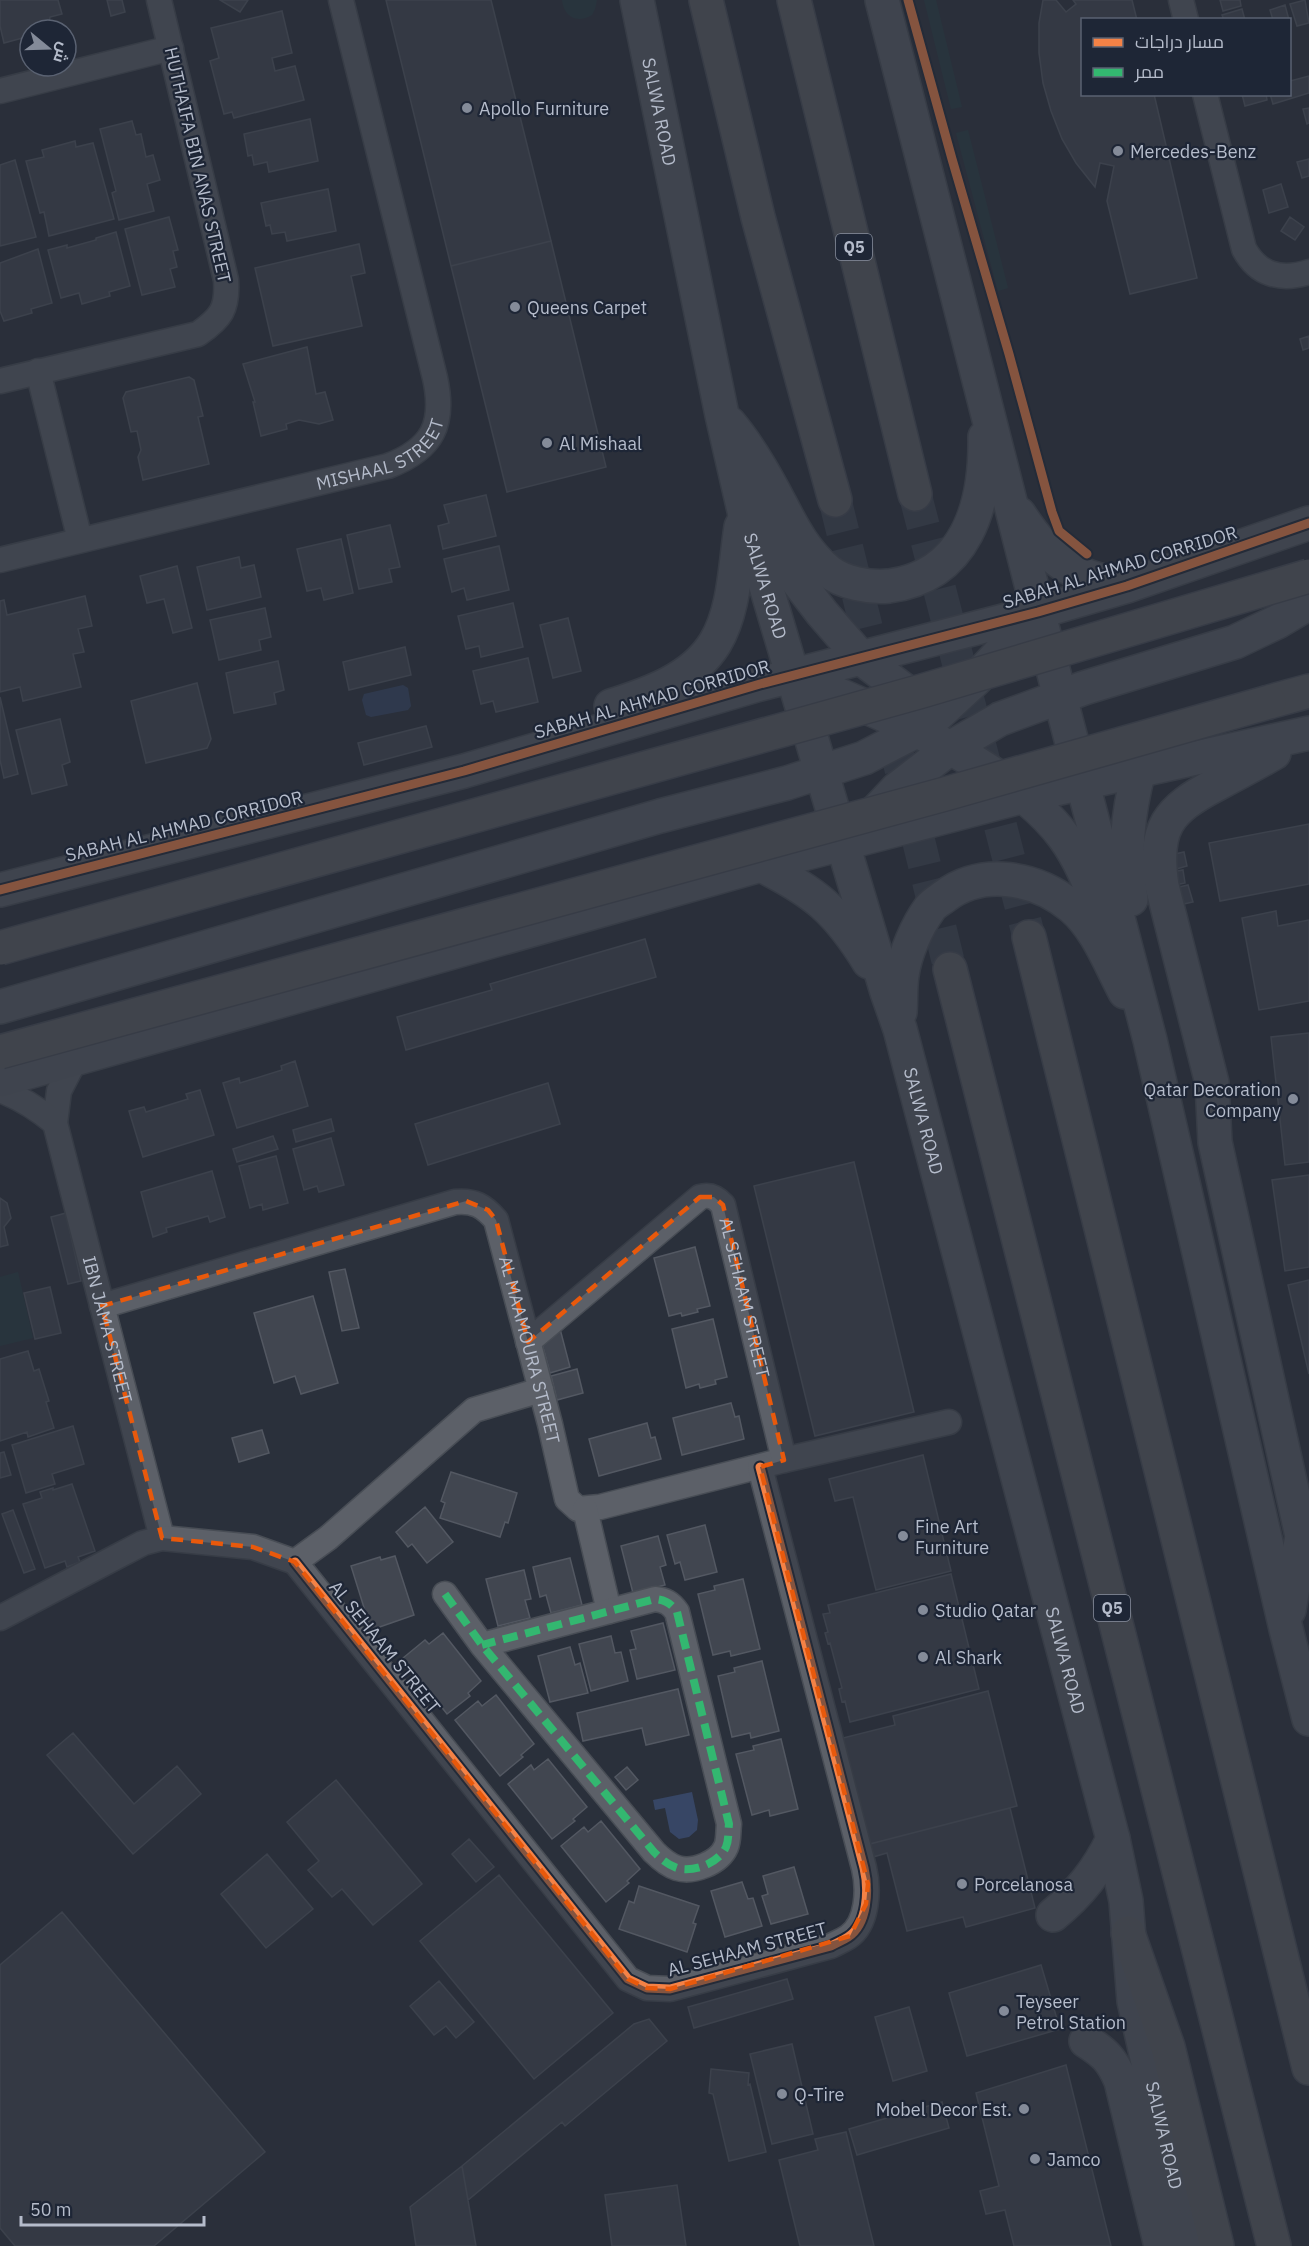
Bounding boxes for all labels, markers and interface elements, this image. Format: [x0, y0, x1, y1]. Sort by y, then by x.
north arrow [18, 18, 78, 78]
legend [1081, 18, 1291, 96]
text: مسار دراجات [1135, 30, 1224, 53]
text: ش [49, 40, 75, 66]
street label: HUTHAIFA BIN ANAS STREET [160, 45, 236, 285]
street label: SALWA ROAD [638, 56, 682, 168]
text: ممر [1134, 60, 1164, 83]
place label: Apollo Furniture [479, 97, 609, 120]
marker: Apollo Furniture [460, 101, 474, 115]
place label: Mercedes-Benz [1130, 140, 1256, 163]
marker: Mercedes-Benz [1111, 144, 1125, 158]
road number: Q5 [836, 234, 872, 260]
place label: Queens Carpet [527, 296, 647, 319]
marker: Queens Carpet [508, 300, 522, 314]
street label: MISHAAL STREET [314, 416, 448, 495]
place label: Al Mishaal [559, 432, 642, 455]
marker: Al Mishaal [540, 436, 554, 450]
street label: SABAH AL AHMAD CORRIDOR [1000, 520, 1240, 614]
street label: SALWA ROAD [739, 530, 793, 642]
street label: SABAH AL AHMAD CORRIDOR [532, 654, 772, 744]
street label: SABAH AL AHMAD CORRIDOR [63, 785, 305, 867]
street label: SALWA ROAD [899, 1065, 949, 1177]
place label: Qatar Decoration Company [1144, 1078, 1281, 1122]
marker: Qatar Decoration Company [1286, 1092, 1300, 1106]
street label: AL SEHAAM STREET [715, 1215, 775, 1380]
street label: IBN JAMA STREET [78, 1253, 138, 1405]
street label: AL MAAMOURA STREET [494, 1253, 566, 1446]
place label: Fine Art Furniture [915, 1515, 989, 1559]
marker: Fine Art Furniture [896, 1529, 910, 1543]
street label: AL SEHAAM STREET [324, 1576, 446, 1718]
road number: Q5 [1094, 1595, 1130, 1621]
place label: Studio Qatar [935, 1599, 1037, 1622]
marker: Studio Qatar [916, 1603, 930, 1617]
street label: SALWA ROAD [1041, 1604, 1091, 1716]
place label: Al Shark [935, 1646, 1003, 1669]
marker: Al Shark [916, 1650, 930, 1664]
place label: Porcelanosa [974, 1873, 1074, 1896]
marker: Porcelanosa [955, 1877, 969, 1891]
street label: AL SEHAAM STREET [665, 1917, 829, 1981]
place label: Teyseer Petrol Station [1016, 1990, 1126, 2034]
marker: Teyseer Petrol Station [997, 2004, 1011, 2018]
street label: SALWA ROAD [1141, 2079, 1188, 2191]
place label: Q-Tire [794, 2083, 845, 2106]
marker: Q-Tire [775, 2087, 789, 2101]
place label: Mobel Decor Est. [876, 2098, 1012, 2121]
marker: Mobel Decor Est. [1017, 2102, 1031, 2116]
place label: Jamco [1047, 2148, 1101, 2171]
marker: Jamco [1028, 2152, 1042, 2166]
scale bar [21, 2189, 204, 2227]
text: 50 m [30, 2198, 72, 2221]

